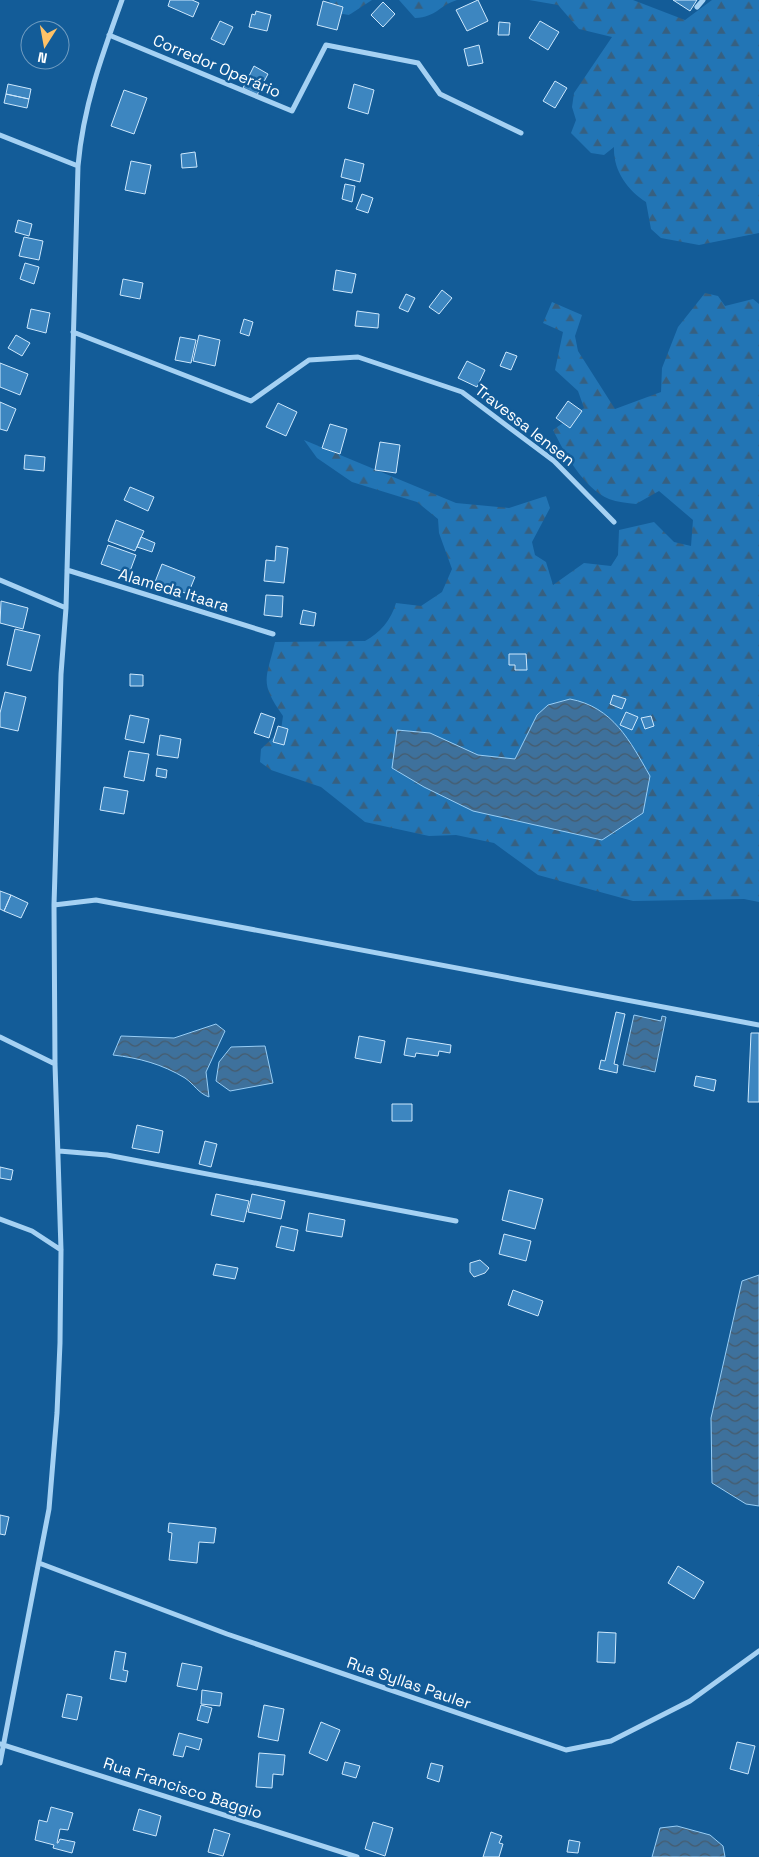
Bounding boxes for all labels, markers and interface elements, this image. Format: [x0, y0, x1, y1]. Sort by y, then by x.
north arrow [20, 20, 70, 70]
street label: Corredor Operário [150, 30, 284, 102]
text: N [36, 48, 49, 67]
street label: Travessa Iensen [471, 379, 579, 471]
street label: Alameda Itaara [116, 563, 232, 617]
street label: Rua Syllas Pauler [344, 1652, 474, 1714]
street label: Rua Francisco Baggio [101, 1752, 265, 1824]

